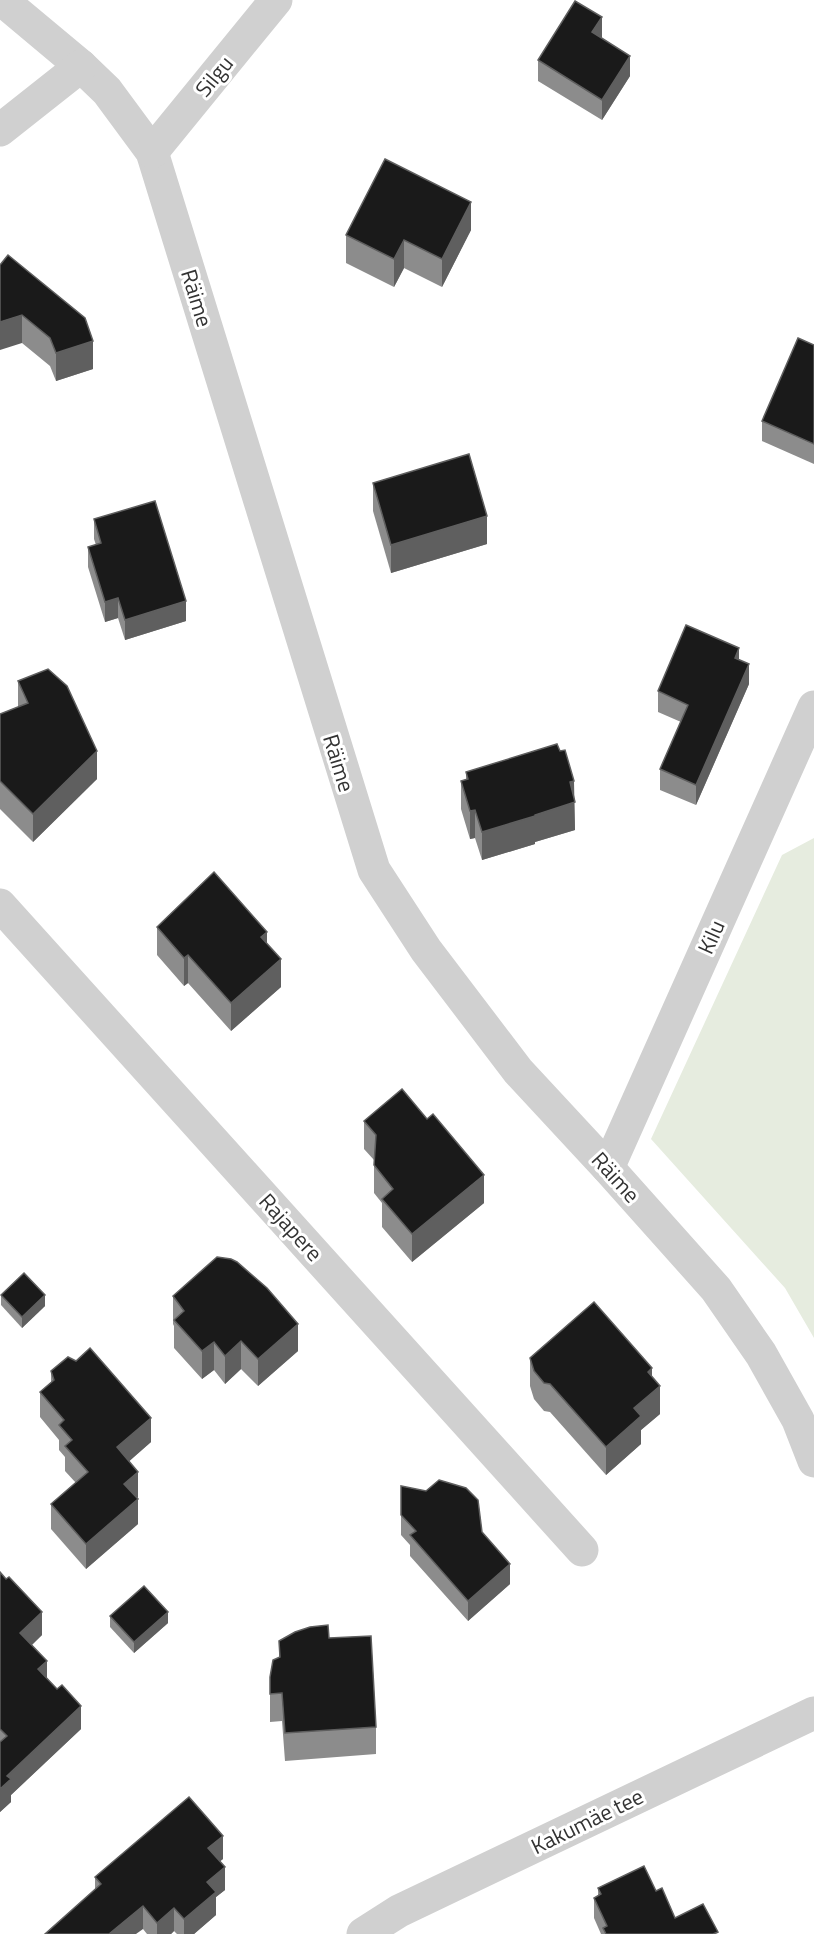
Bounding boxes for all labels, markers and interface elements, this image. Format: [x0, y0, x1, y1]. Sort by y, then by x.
street label: Silgu [187, 48, 241, 104]
street label: Räime [172, 265, 222, 331]
street label: Räime [314, 730, 364, 796]
street label: Kilu [689, 915, 733, 959]
street label: Räime [584, 1144, 648, 1210]
street label: Rajapere [251, 1185, 331, 1269]
street label: Kakumäe tee [525, 1779, 649, 1863]

